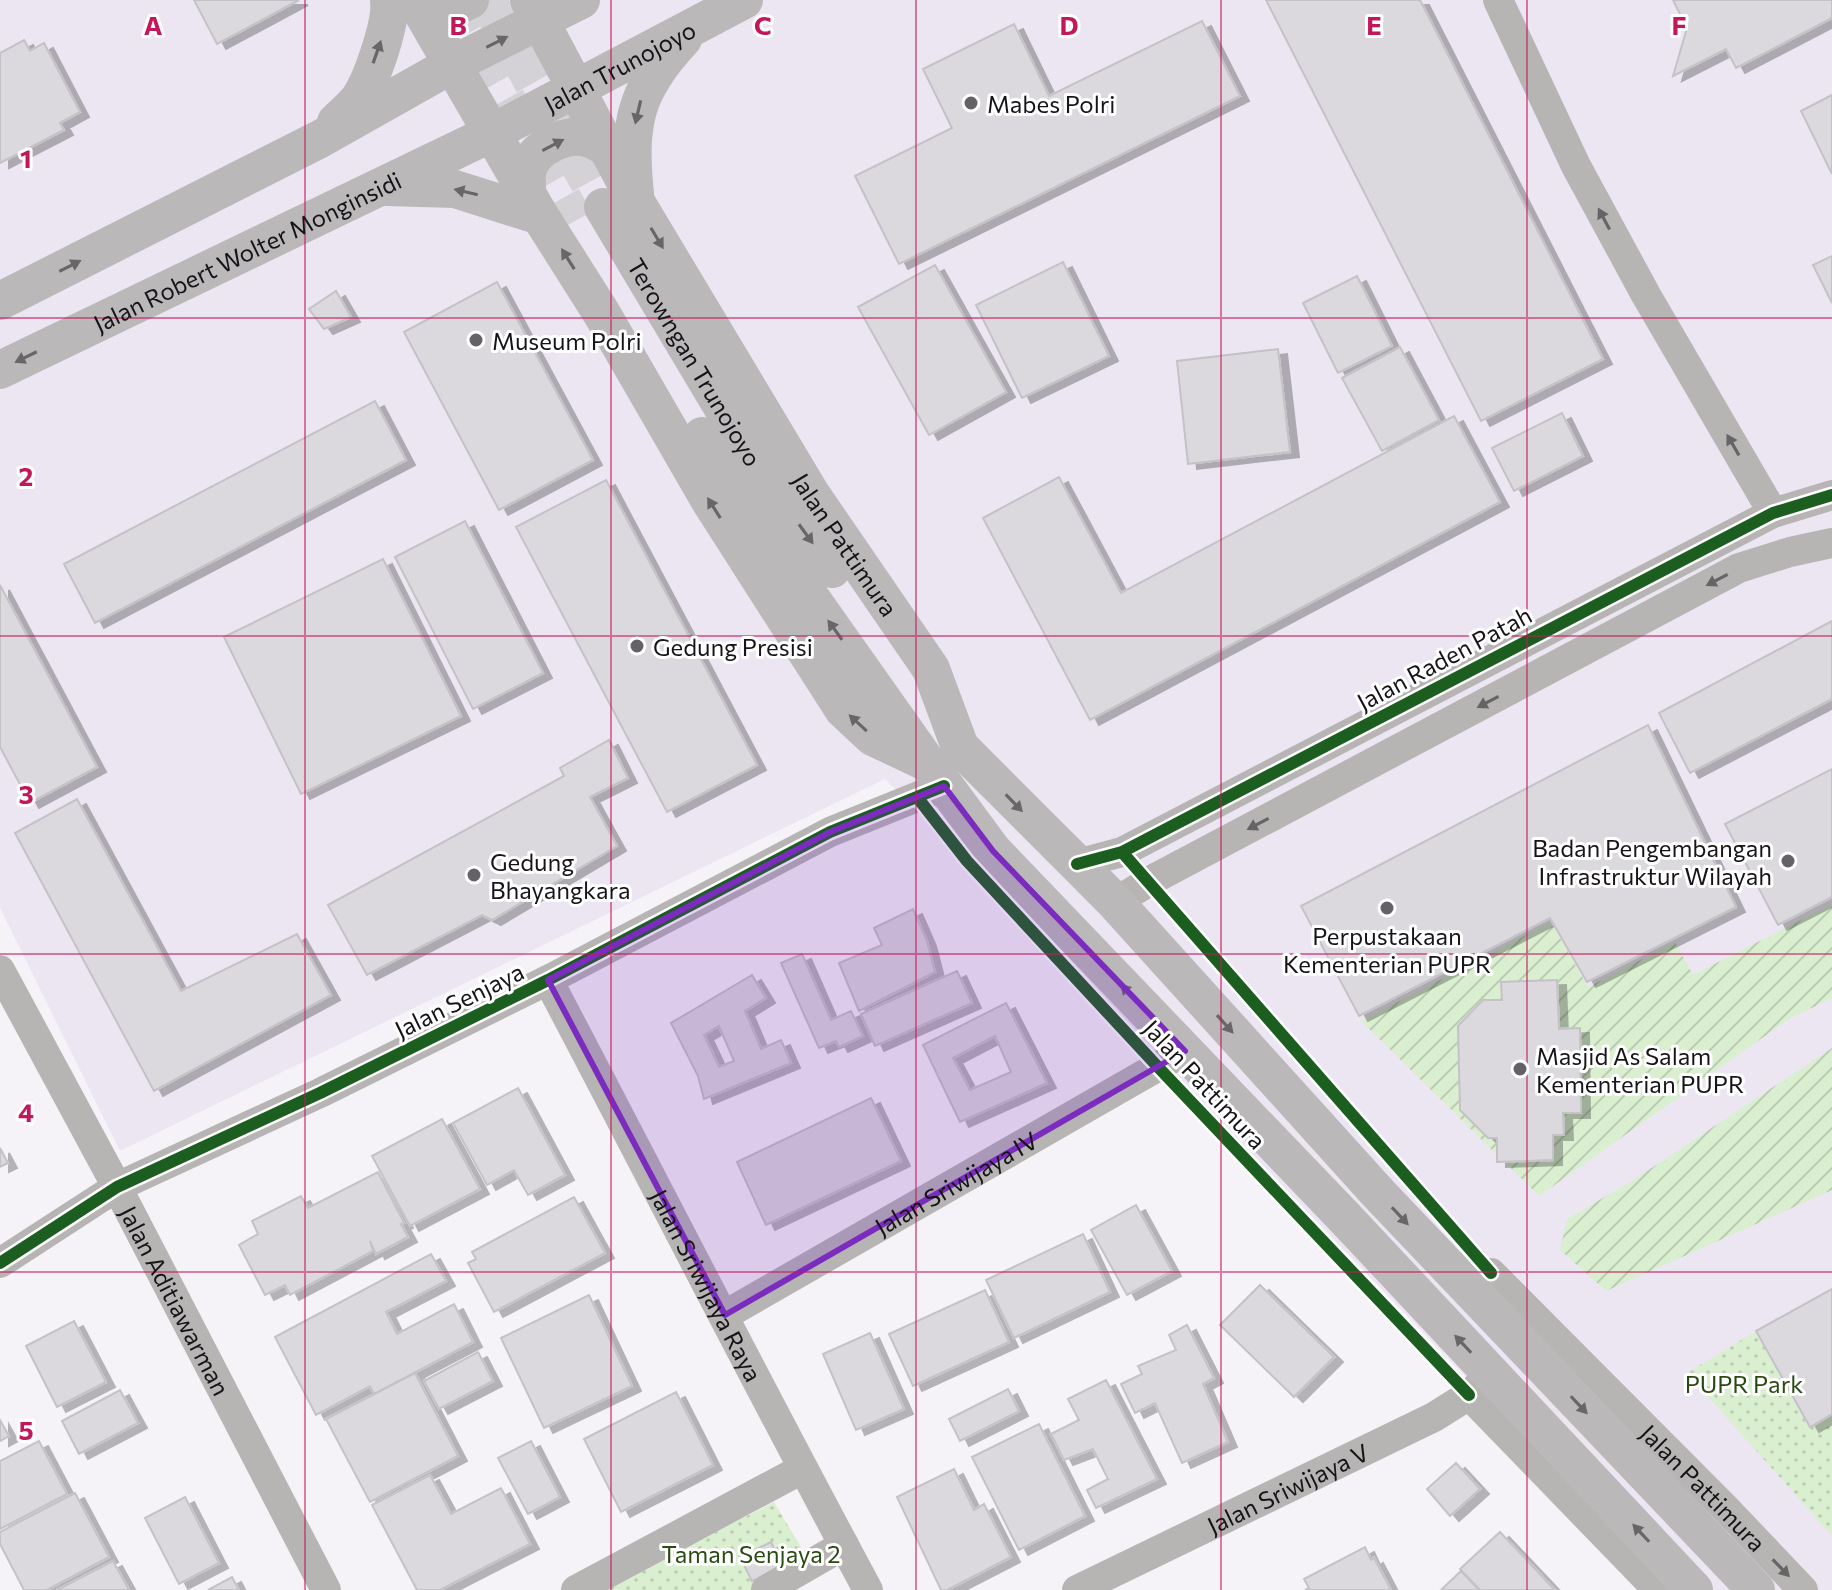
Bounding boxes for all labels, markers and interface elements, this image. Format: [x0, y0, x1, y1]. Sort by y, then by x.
text: A [144, 9, 163, 40]
text: B [449, 9, 467, 40]
text: C [754, 9, 772, 40]
text: D [1059, 9, 1079, 40]
text: E [1366, 9, 1382, 40]
text: F [1671, 9, 1687, 40]
street label: Jalan Trunojoyo [538, 14, 700, 118]
one-way arrow [485, 35, 508, 49]
one-way arrow [372, 40, 384, 64]
place label: Mabes Polri [987, 89, 1116, 118]
marker: Mabes Polri [962, 94, 980, 112]
one-way arrow [631, 99, 643, 124]
one-way arrow [542, 139, 564, 153]
text: 1 [20, 142, 32, 173]
street label: Jalan Robert Wolter Monginsidi [88, 165, 405, 338]
one-way arrow [453, 186, 478, 198]
one-way arrow [1598, 208, 1611, 231]
one-way arrow [650, 227, 664, 249]
one-way arrow [561, 248, 575, 270]
street label: Terowngan Trunojoyo [622, 252, 768, 471]
one-way arrow [58, 259, 81, 273]
place label: Museum Polri [492, 326, 642, 355]
marker: Museum Polri [467, 331, 485, 349]
one-way arrow [14, 351, 37, 364]
one-way arrow [1726, 434, 1740, 456]
text: 2 [19, 460, 33, 491]
street label: Jalan Pattimura [787, 468, 904, 621]
one-way arrow [706, 497, 721, 518]
one-way arrow [798, 524, 814, 545]
one-way arrow [1706, 574, 1729, 587]
street label: Jalan Raden Patah [1352, 600, 1536, 716]
one-way arrow [828, 620, 843, 641]
place label: Gedung Presisi [653, 632, 813, 661]
marker: Gedung Presisi [628, 637, 646, 655]
one-way arrow [1476, 695, 1499, 708]
one-way arrow [849, 714, 868, 732]
text: 3 [18, 778, 34, 809]
one-way arrow [1004, 793, 1023, 812]
one-way arrow [1247, 816, 1269, 830]
place label: Badan Pengembangan Infrastruktur Wilayah [1532, 833, 1772, 890]
place label: Gedung Bhayangkara [490, 847, 630, 904]
marker: Badan Pengembangan Infrastruktur Wilayah [1779, 852, 1797, 870]
marker: Gedung Bhayangkara [465, 866, 483, 884]
marker: Perpustakaan Kementerian PUPR [1378, 899, 1396, 917]
place label: Perpustakaan Kementerian PUPR [1283, 921, 1491, 978]
street label: Jalan Senjaya [390, 956, 528, 1044]
one-way arrow [1121, 984, 1139, 1003]
street label: Jalan Pattimura [1138, 1013, 1272, 1155]
one-way arrow [1216, 1014, 1234, 1033]
place label: Masjid As Salam Kementerian PUPR [1536, 1041, 1744, 1098]
marker: Masjid As Salam Kementerian PUPR [1511, 1060, 1529, 1078]
text: 4 [18, 1096, 34, 1127]
street label: Jalan Sriwijaya IV [869, 1125, 1042, 1241]
street label: Jalan Sriwijaya Raya [645, 1184, 769, 1386]
street label: Jalan Aditiawarman [115, 1201, 237, 1400]
one-way arrow [1391, 1206, 1409, 1225]
one-way arrow [1454, 1334, 1472, 1353]
park label: PUPR Park [1685, 1369, 1803, 1398]
one-way arrow [1569, 1395, 1587, 1414]
text: 5 [18, 1414, 34, 1445]
street label: Jalan Pattimura [1635, 1418, 1772, 1557]
street label: Jalan Sriwijaya V [1202, 1437, 1373, 1539]
one-way arrow [1632, 1524, 1650, 1543]
park label: Taman Senjaya 2 [661, 1539, 841, 1568]
one-way arrow [1772, 1558, 1790, 1577]

